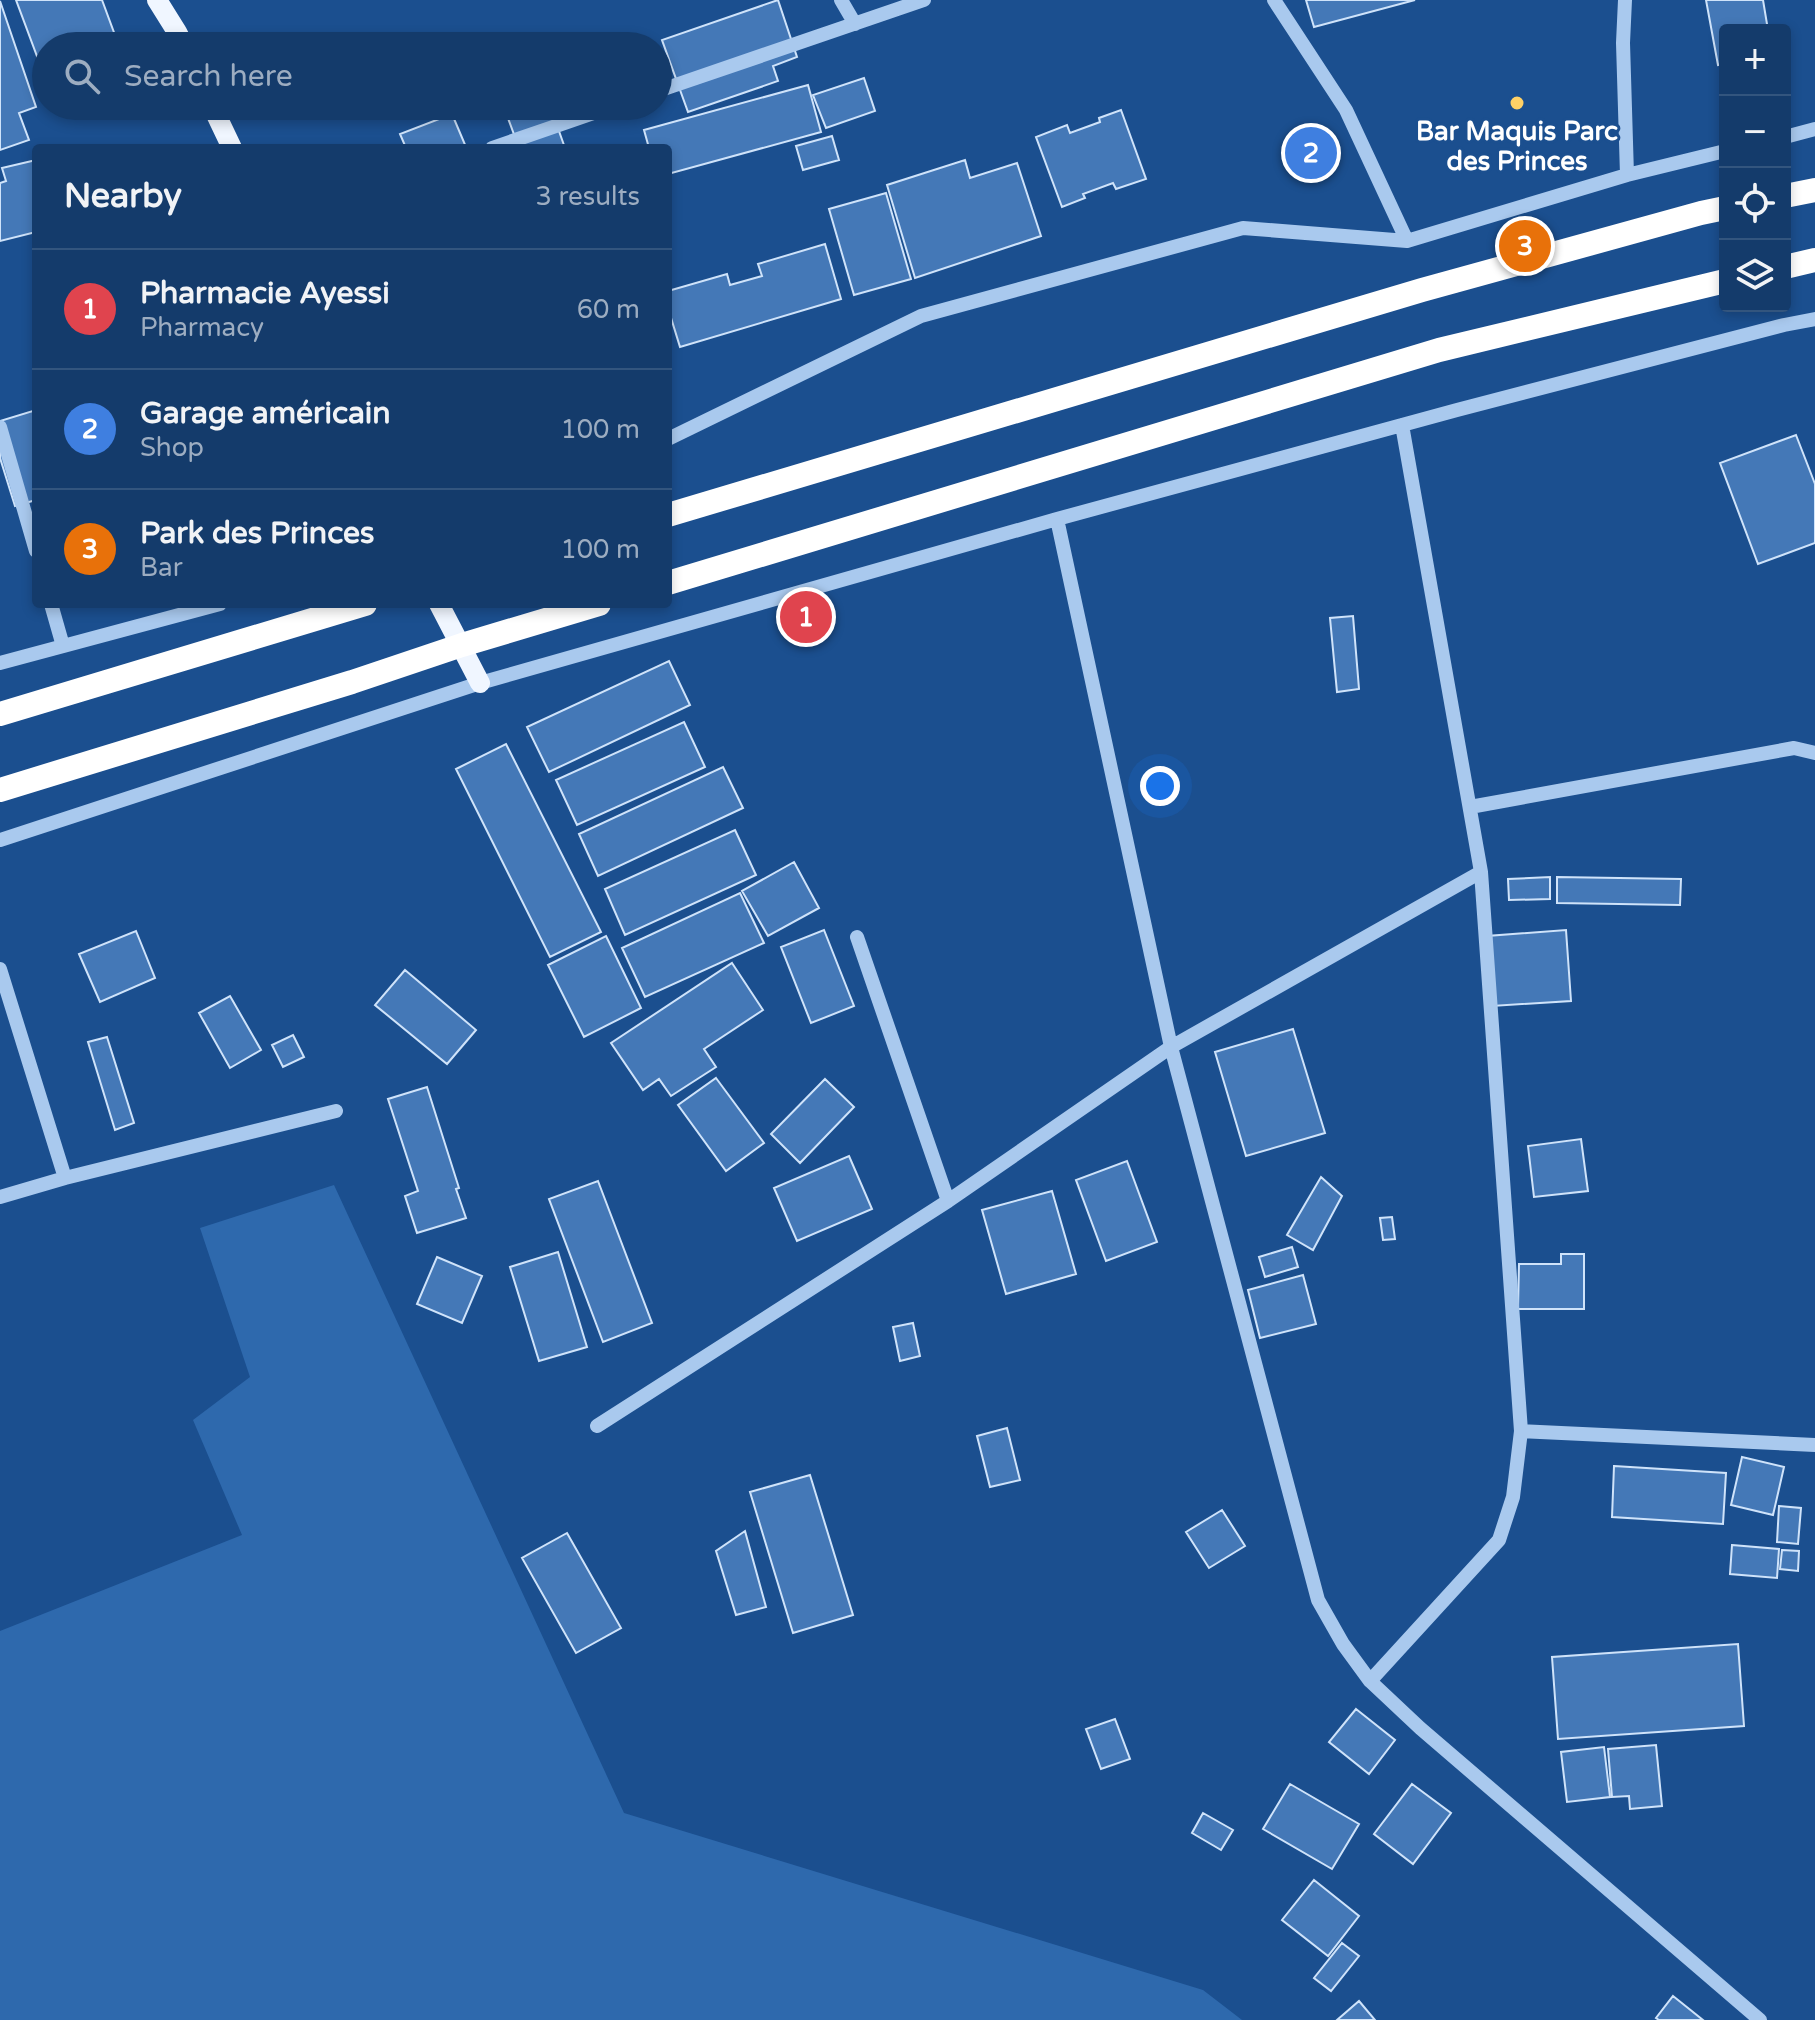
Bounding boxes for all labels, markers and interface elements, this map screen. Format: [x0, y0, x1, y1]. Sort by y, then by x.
map controls [1719, 24, 1791, 312]
button: + [1719, 24, 1791, 96]
search box [32, 32, 672, 120]
icon: search [60, 54, 104, 98]
text: Search here [124, 58, 293, 95]
marker: Bar Maquis Parc des Princes [1508, 94, 1526, 112]
button: − [1719, 96, 1791, 168]
place label: Bar Maquis Parc des Princes [1416, 116, 1618, 177]
pin: 2 [1285, 123, 1337, 183]
button: locate [1719, 168, 1791, 240]
text: Nearby [64, 176, 182, 217]
text: 3 results [535, 181, 640, 212]
pin: 3 [1499, 216, 1551, 276]
button: layers [1719, 240, 1791, 312]
text: Pharmacie Ayessi [140, 275, 390, 312]
text: 1 [82, 294, 98, 325]
text: 60 m [577, 294, 640, 325]
text: Pharmacy [140, 312, 264, 343]
text: Garage américain [140, 395, 391, 432]
text: 2 [82, 414, 98, 445]
text: 100 m [560, 414, 640, 445]
text: Shop [140, 432, 204, 463]
text: Park des Princes [140, 515, 374, 552]
text: 3 [82, 534, 98, 565]
text: 100 m [560, 534, 640, 565]
text: Bar [140, 552, 183, 583]
pin: 1 [780, 587, 832, 647]
your location [1140, 766, 1180, 806]

